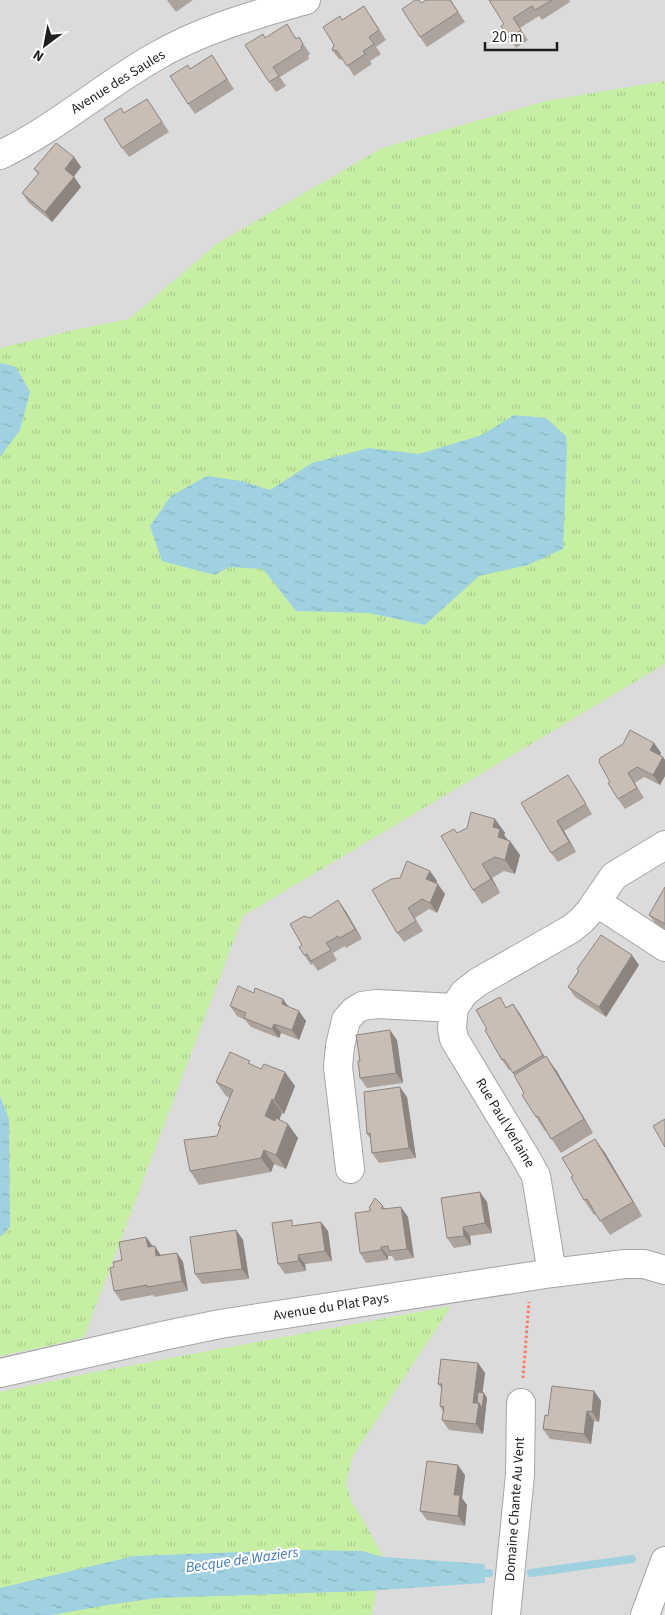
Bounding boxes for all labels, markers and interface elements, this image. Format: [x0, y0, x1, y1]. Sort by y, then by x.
north arrow [20, 20, 70, 70]
scale bar [485, 20, 558, 52]
text: 20 m [492, 27, 522, 48]
text: N [29, 44, 48, 66]
street label: Avenue des Saules [67, 45, 169, 119]
street label: Rue Paul Verlaine [470, 1074, 540, 1172]
street label: Avenue du Plat Pays [272, 1288, 390, 1326]
street label: Domaine Chante Au Vent [500, 1436, 530, 1582]
water label: Becque de Waziers [184, 1542, 300, 1578]

